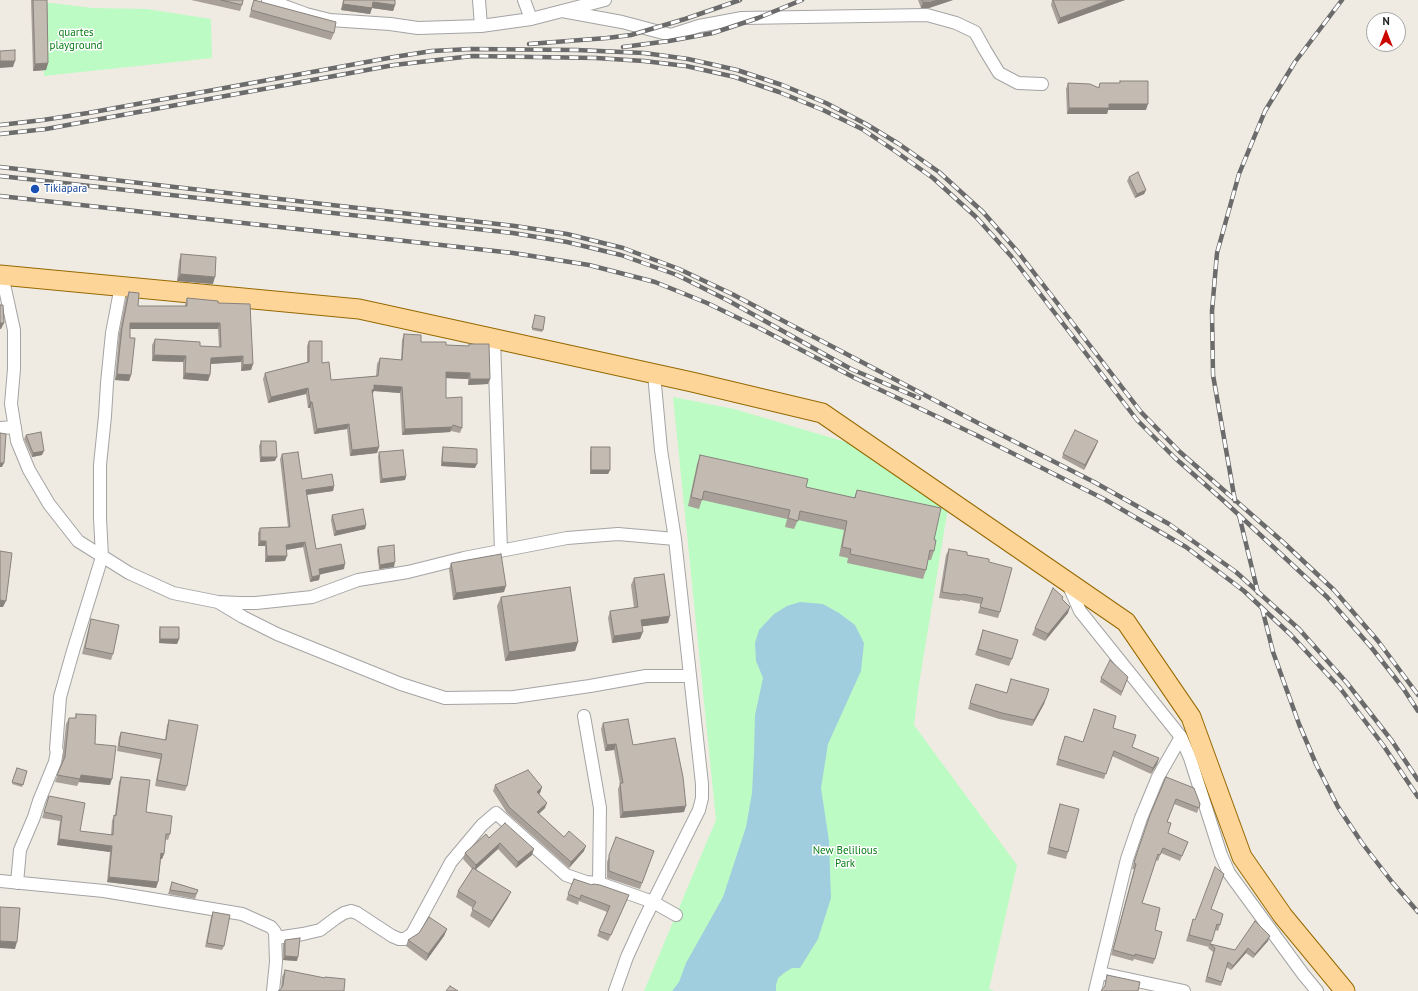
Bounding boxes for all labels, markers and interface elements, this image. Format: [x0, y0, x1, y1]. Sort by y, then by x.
north arrow [1366, 12, 1406, 52]
text: N [1382, 14, 1390, 28]
park label: quartes playground [49, 26, 103, 52]
place label: Tikiapara [44, 182, 87, 196]
marker: Tikiapara [29, 183, 41, 195]
park label: New Belilious Park [813, 844, 877, 870]

